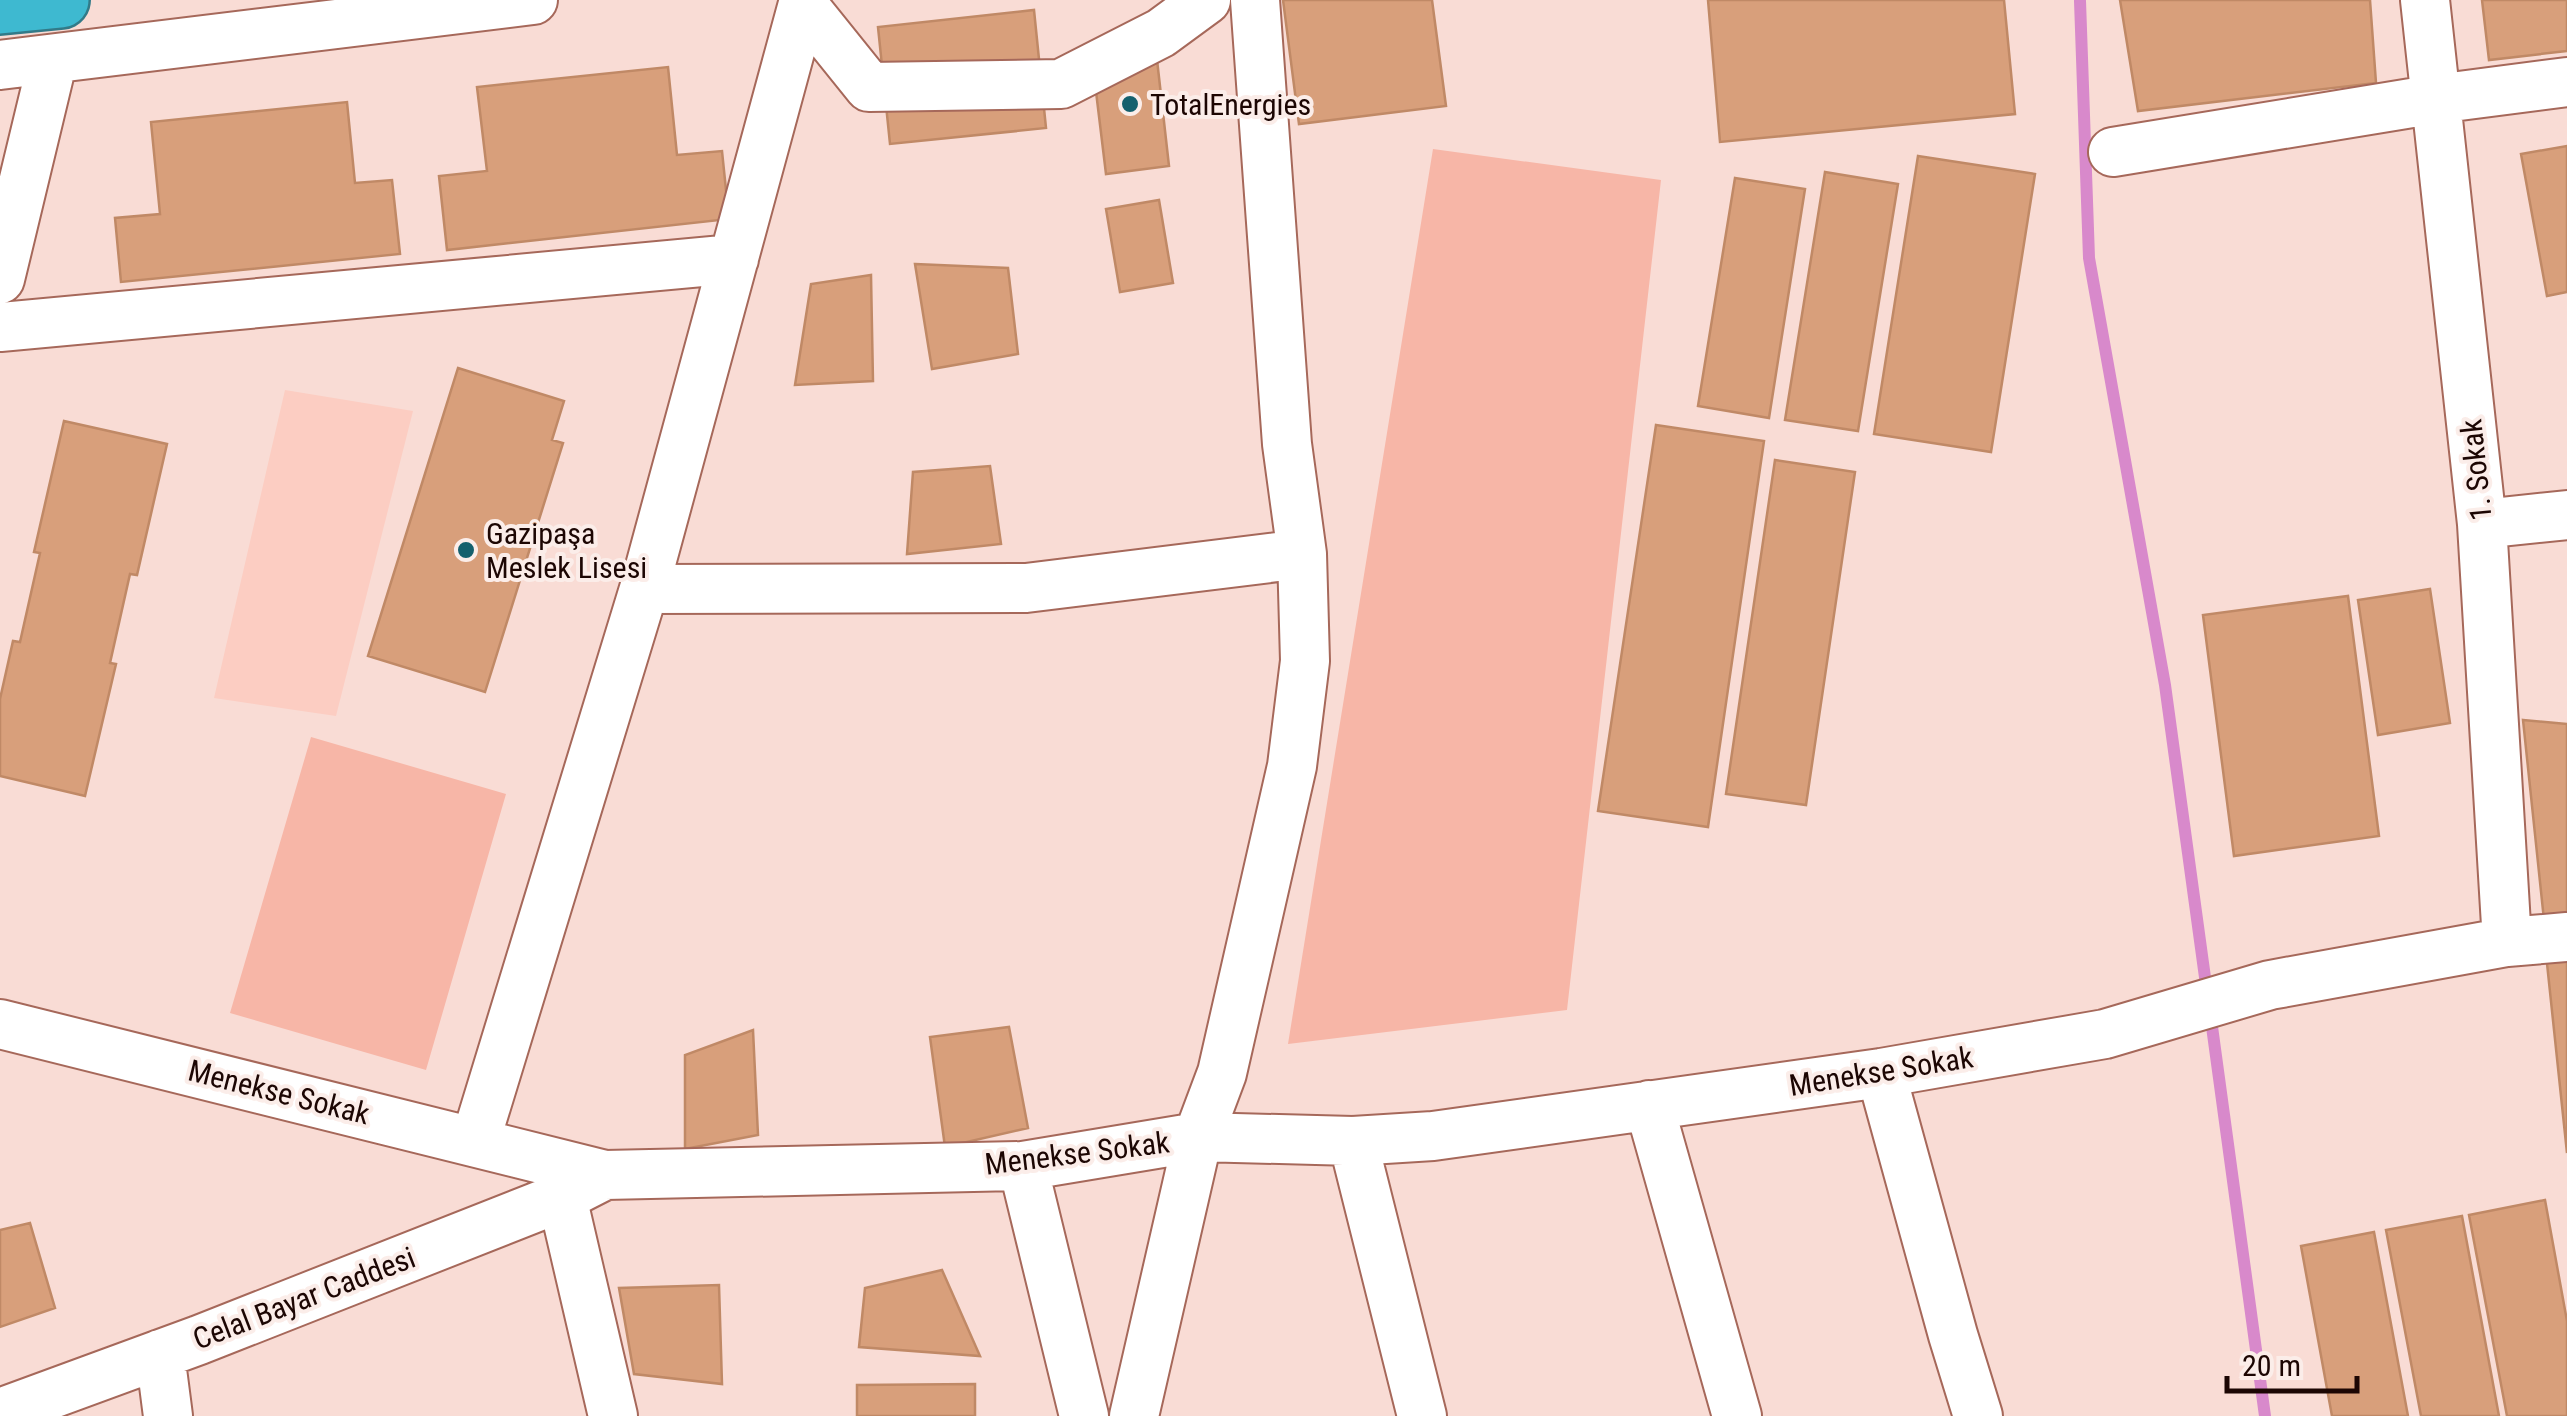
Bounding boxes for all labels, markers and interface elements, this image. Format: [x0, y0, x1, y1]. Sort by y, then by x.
place label: TotalEnergies [1150, 87, 1311, 122]
marker: TotalEnergies [1119, 93, 1141, 115]
street label: 1. Sokak [2453, 417, 2499, 522]
place label: Gazipaşa Meslek Lisesi [486, 516, 647, 585]
marker: Gazipaşa Meslek Lisesi [455, 539, 477, 561]
street label: Menekse Sokak [1787, 1039, 1976, 1103]
street label: Menekse Sokak [185, 1053, 374, 1132]
street label: Menekse Sokak [983, 1124, 1172, 1182]
street label: Celal Bayar Caddesi [188, 1240, 420, 1356]
scale bar [2227, 1331, 2357, 1393]
text: 20 m [2242, 1348, 2301, 1383]

